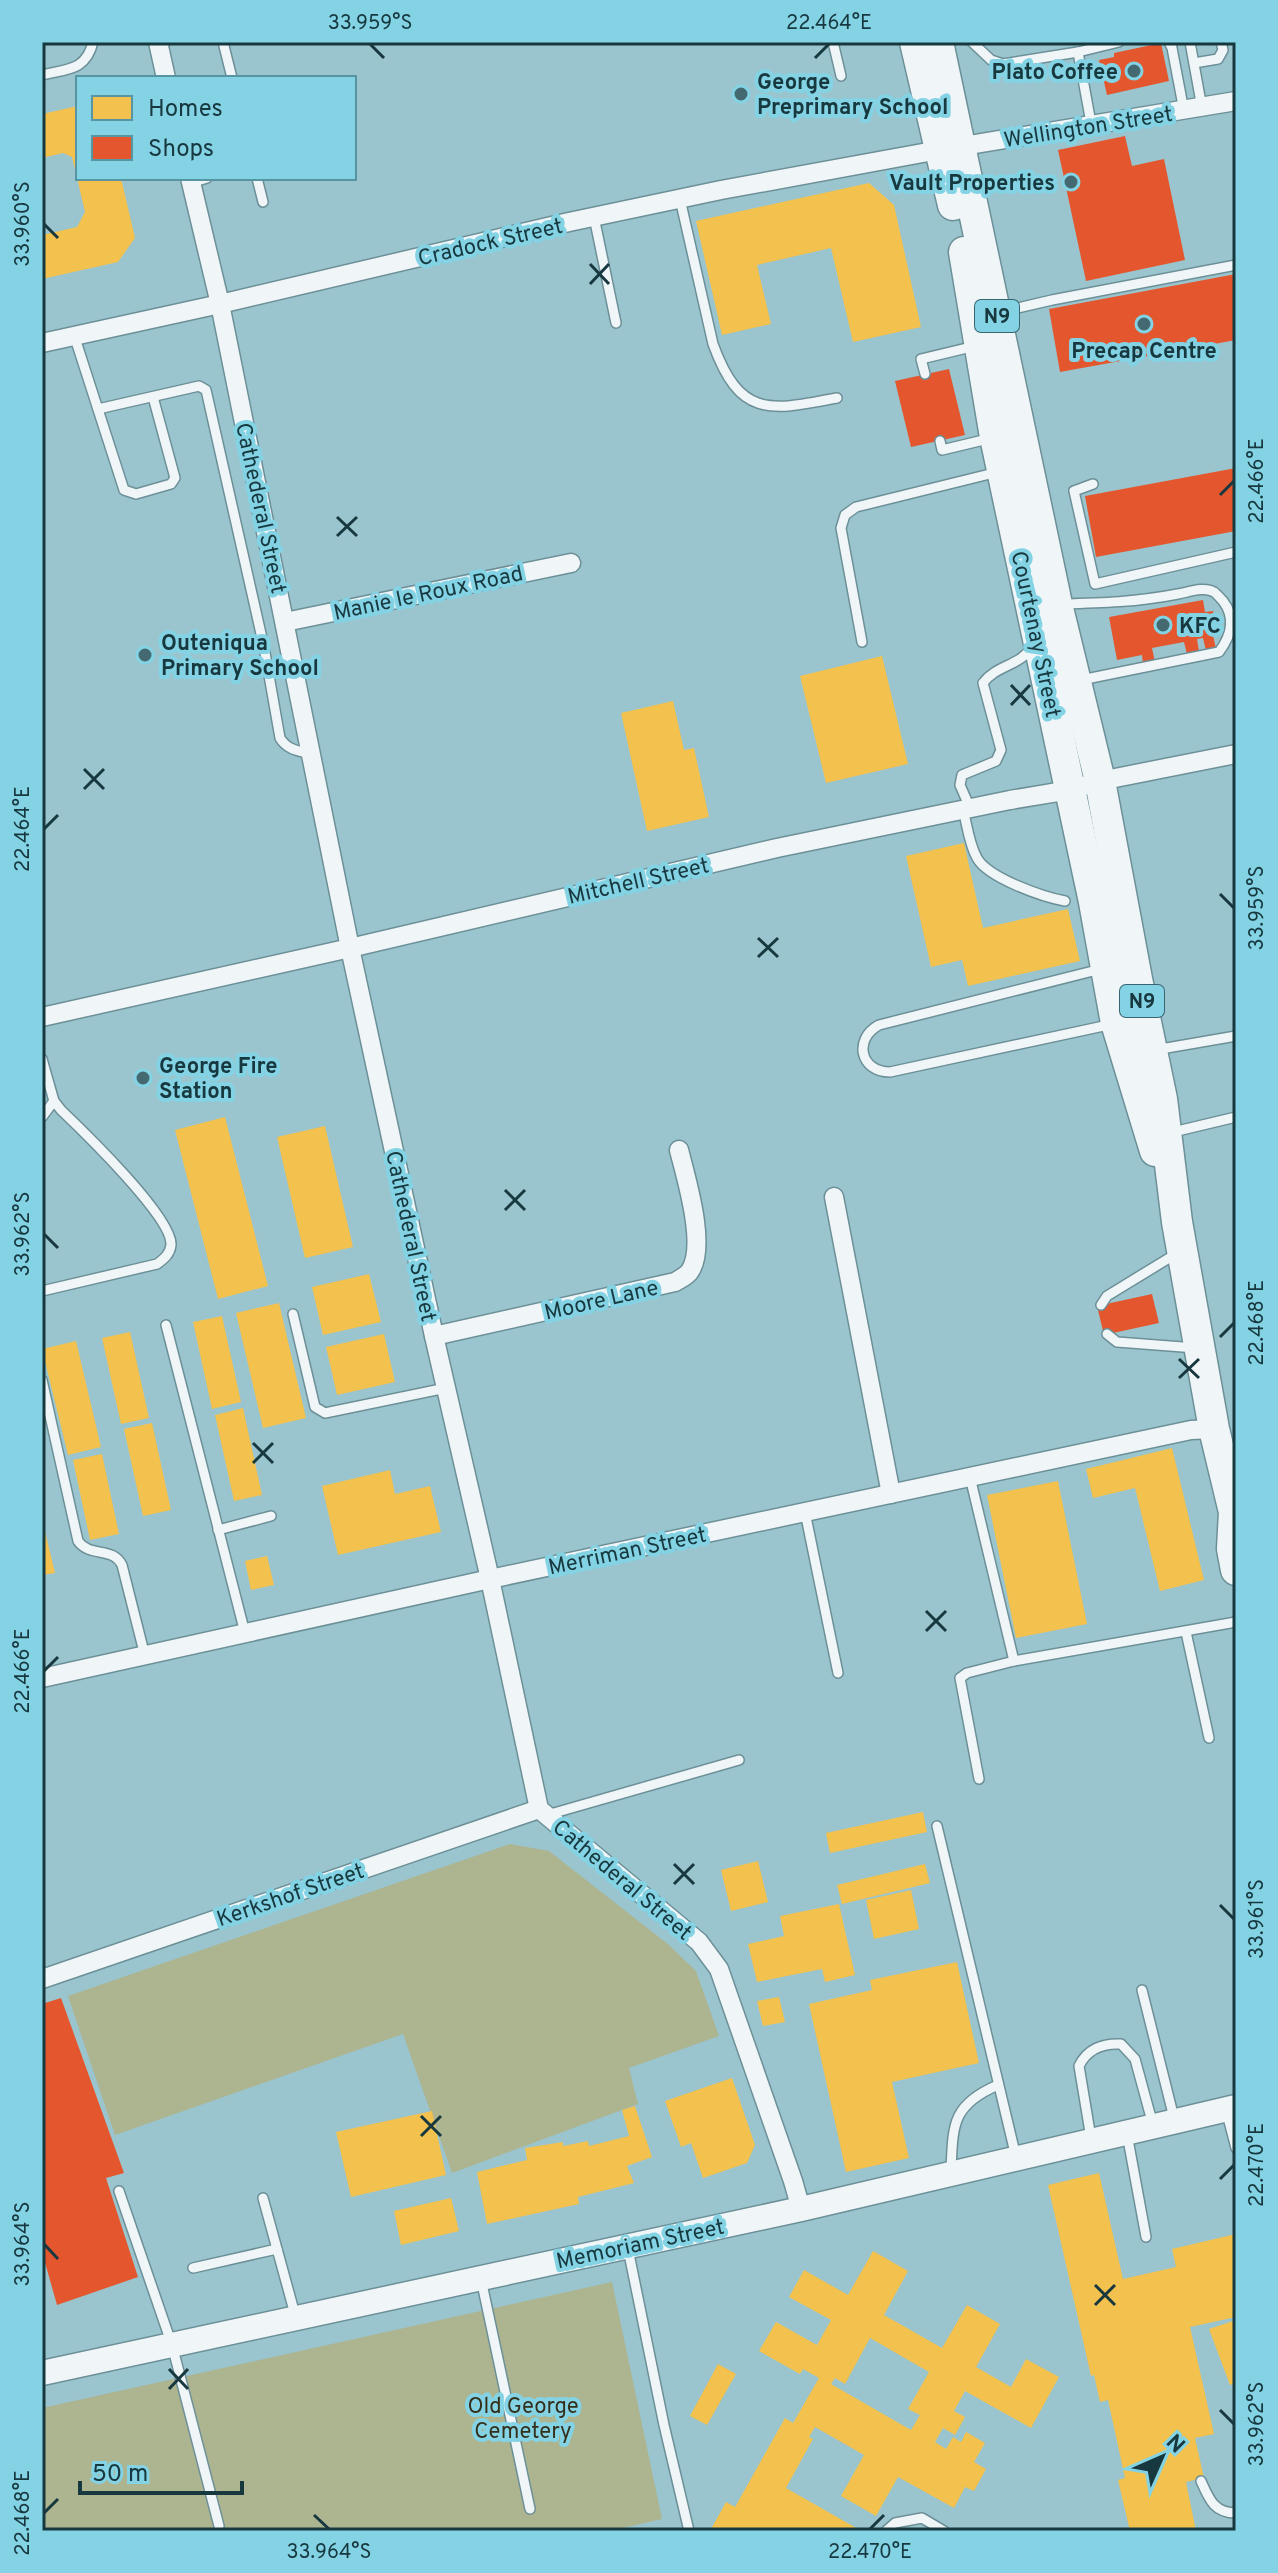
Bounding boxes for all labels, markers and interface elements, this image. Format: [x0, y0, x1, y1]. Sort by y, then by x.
text: 33.959°S [328, 11, 412, 37]
text: 22.464°E [786, 11, 872, 37]
place label: Plato Coffee [992, 60, 1118, 87]
marker: Plato Coffee [1125, 62, 1143, 80]
place label: George Preprimary School [757, 70, 948, 122]
legend [76, 76, 356, 180]
marker: George Preprimary School [732, 85, 750, 103]
text: Homes [148, 95, 223, 125]
street label: Wellington Street [1002, 102, 1175, 155]
text: Shops [148, 135, 214, 165]
place label: Vault Properties [889, 171, 1055, 198]
marker: Vault Properties [1062, 173, 1080, 191]
text: 33.960°S [11, 181, 37, 267]
street label: Cradock Street [416, 214, 566, 273]
road number: N9 [975, 300, 1019, 332]
marker: Precap Centre [1135, 315, 1153, 333]
place label: Precap Centre [1071, 339, 1217, 366]
street label: Cathederal Street [228, 421, 291, 596]
text: 22.466°E [1245, 438, 1271, 524]
street label: Courtenay Street [1004, 549, 1065, 720]
street label: Manie le Roux Road [331, 561, 526, 628]
place label: KFC [1179, 614, 1221, 641]
marker: KFC [1154, 616, 1172, 634]
place label: Outeniqua Primary School [161, 631, 319, 683]
marker: Outeniqua Primary School [136, 646, 154, 664]
text: 22.464°E [11, 786, 37, 872]
street label: Mitchell Street [565, 853, 712, 912]
text: 33.959°S [1245, 866, 1271, 950]
road number: N9 [1120, 985, 1164, 1017]
place label: George Fire Station [159, 1054, 277, 1106]
marker: George Fire Station [134, 1069, 152, 1087]
street label: Cathederal Street [378, 1149, 441, 1324]
text: 33.962°S [11, 1192, 37, 1276]
street label: Moore Lane [542, 1275, 661, 1328]
text: 22.468°E [1245, 1280, 1271, 1366]
street label: Merriman Street [546, 1523, 709, 1582]
text: 22.466°E [11, 1628, 37, 1714]
street label: Cathederal Street [546, 1815, 697, 1947]
street label: Kerkshof Street [214, 1859, 368, 1934]
text: 33.961°S [1245, 1879, 1271, 1959]
text: 22.470°E [1245, 2123, 1271, 2207]
text: 33.964°S [11, 2202, 37, 2286]
street label: Memoriam Street [554, 2214, 727, 2276]
text: 33.962°S [1245, 2382, 1271, 2466]
park label: Old George Cemetery [467, 2394, 579, 2446]
north arrow [1122, 2417, 1202, 2497]
text: N [1159, 2429, 1190, 2460]
scale bar [80, 2445, 242, 2495]
text: 50 m [92, 2460, 148, 2490]
text: 22.468°E [11, 2470, 37, 2556]
text: 33.964°S [287, 2540, 371, 2566]
text: 22.470°E [828, 2540, 912, 2566]

